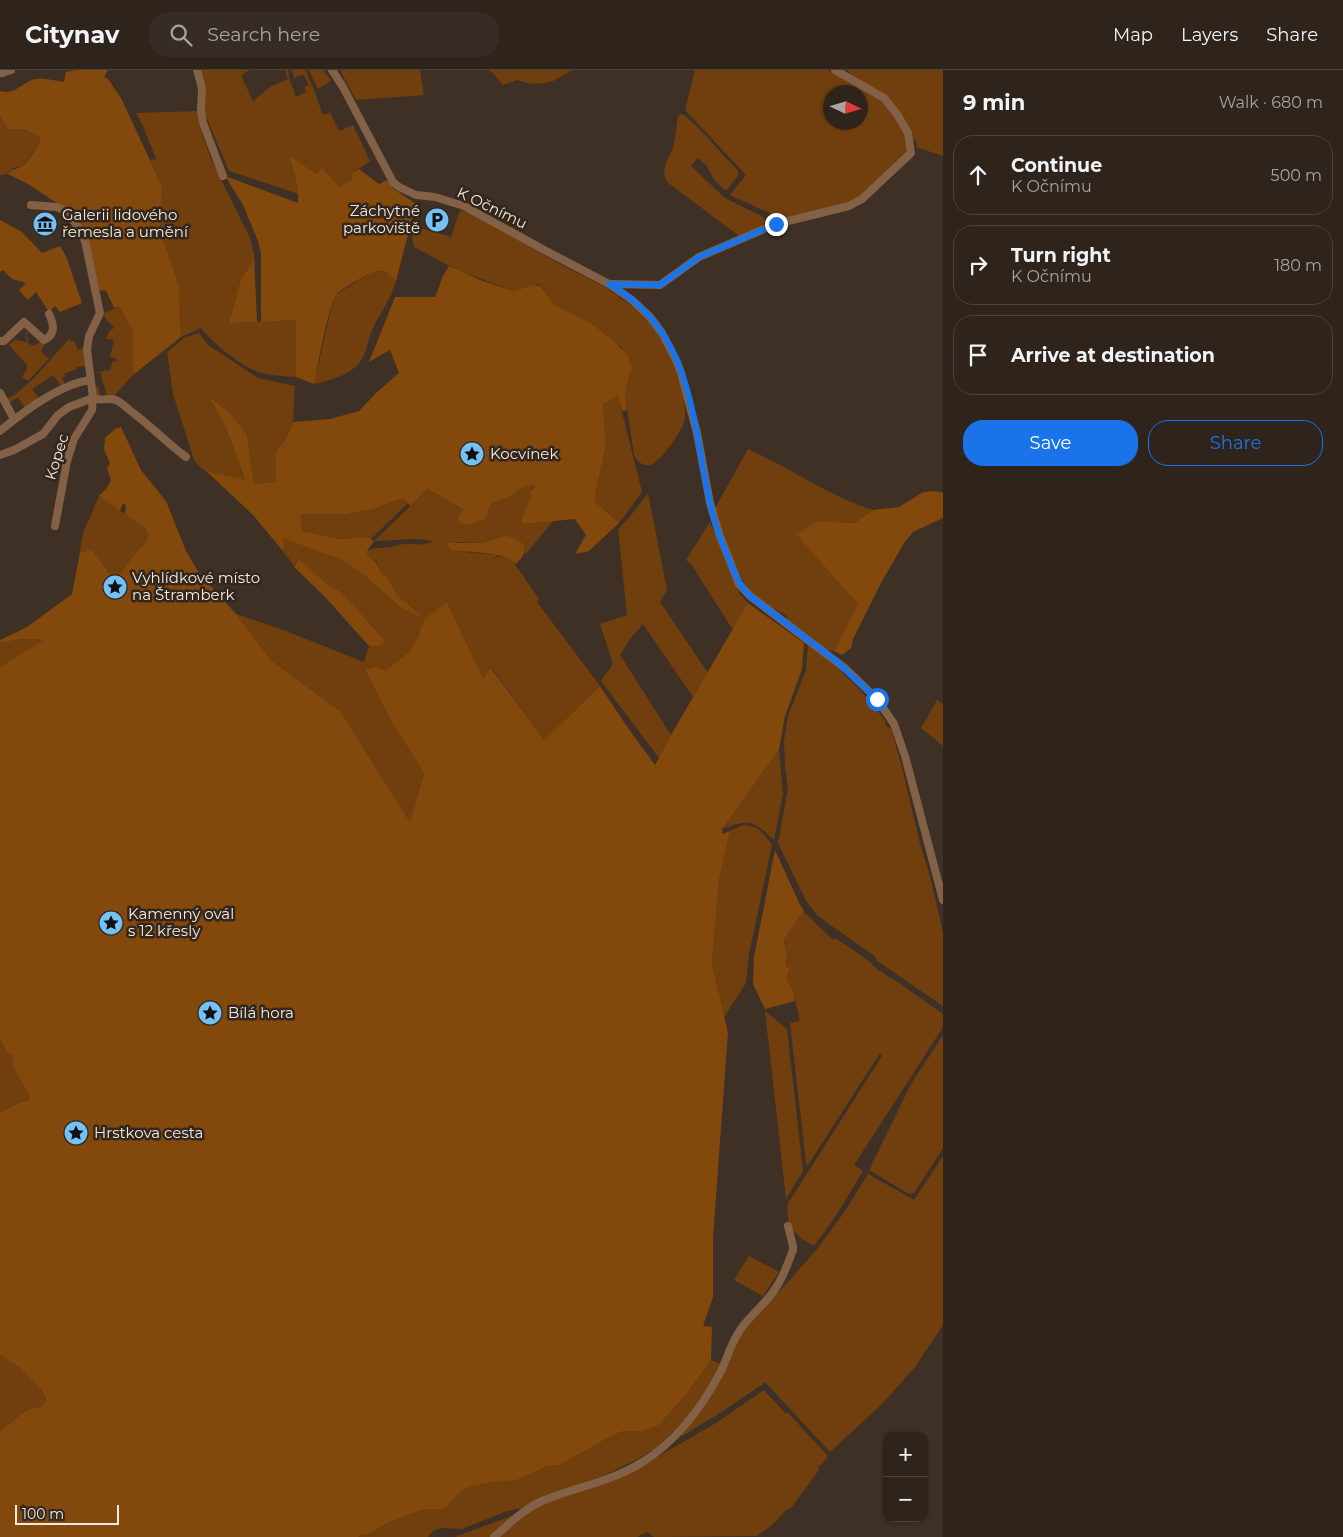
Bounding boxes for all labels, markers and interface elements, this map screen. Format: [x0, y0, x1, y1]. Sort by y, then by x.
search box [149, 12, 499, 57]
text: Citynav [25, 20, 119, 49]
icon: search [167, 21, 195, 49]
text: Search here [207, 23, 320, 46]
text: Map [1113, 24, 1153, 46]
text: Layers [1181, 24, 1238, 46]
text: Share [1266, 24, 1318, 46]
north arrow [823, 85, 868, 130]
text: 9 min [963, 90, 1025, 115]
text: Walk · 680 m [1219, 93, 1323, 112]
text: Continue [1011, 154, 1102, 177]
icon: ahead [964, 161, 992, 189]
text: 500 m [1271, 166, 1322, 185]
text: K Očnímu [1011, 177, 1092, 196]
street label: K Očnímu [454, 182, 530, 233]
place label: Záchytné parkoviště [343, 201, 420, 237]
place label: Galerii lidového řemesla a umění [62, 205, 189, 241]
parking icon: Záchytné parkoviště [424, 207, 450, 233]
museum icon: Galerii lidového řemesla a umění [32, 211, 58, 237]
route end [765, 213, 788, 236]
text: Turn right [1011, 244, 1111, 267]
icon: right [964, 251, 992, 279]
text: 180 m [1274, 256, 1322, 275]
text: K Očnímu [1011, 267, 1092, 286]
icon: arrive [964, 341, 992, 369]
text: Arrive at destination [1011, 344, 1215, 367]
button: Save [963, 420, 1138, 466]
button: Share [1148, 420, 1323, 466]
street label: Kopec [41, 431, 73, 482]
place icon: Kocvínek [459, 441, 485, 467]
place label: Kocvínek [490, 444, 558, 463]
place label: Vyhlídkové místo na Štramberk [132, 568, 260, 604]
place icon: Vyhlídkové místo na Štramberk [102, 574, 128, 600]
route start [866, 688, 889, 711]
place label: Kamenný ovál s 12 křesly [128, 904, 234, 940]
place icon: Kamenný ovál s 12 křesly [98, 910, 124, 936]
place icon: Bílá hora [197, 1000, 223, 1026]
place label: Bílá hora [228, 1003, 294, 1022]
place icon: Hrstkova cesta [63, 1120, 89, 1146]
place label: Hrstkova cesta [94, 1123, 203, 1142]
map controls [883, 1432, 928, 1522]
button: + [883, 1432, 928, 1477]
button: − [883, 1477, 928, 1522]
scale bar [15, 1502, 119, 1525]
text: 100 m [22, 1505, 64, 1523]

